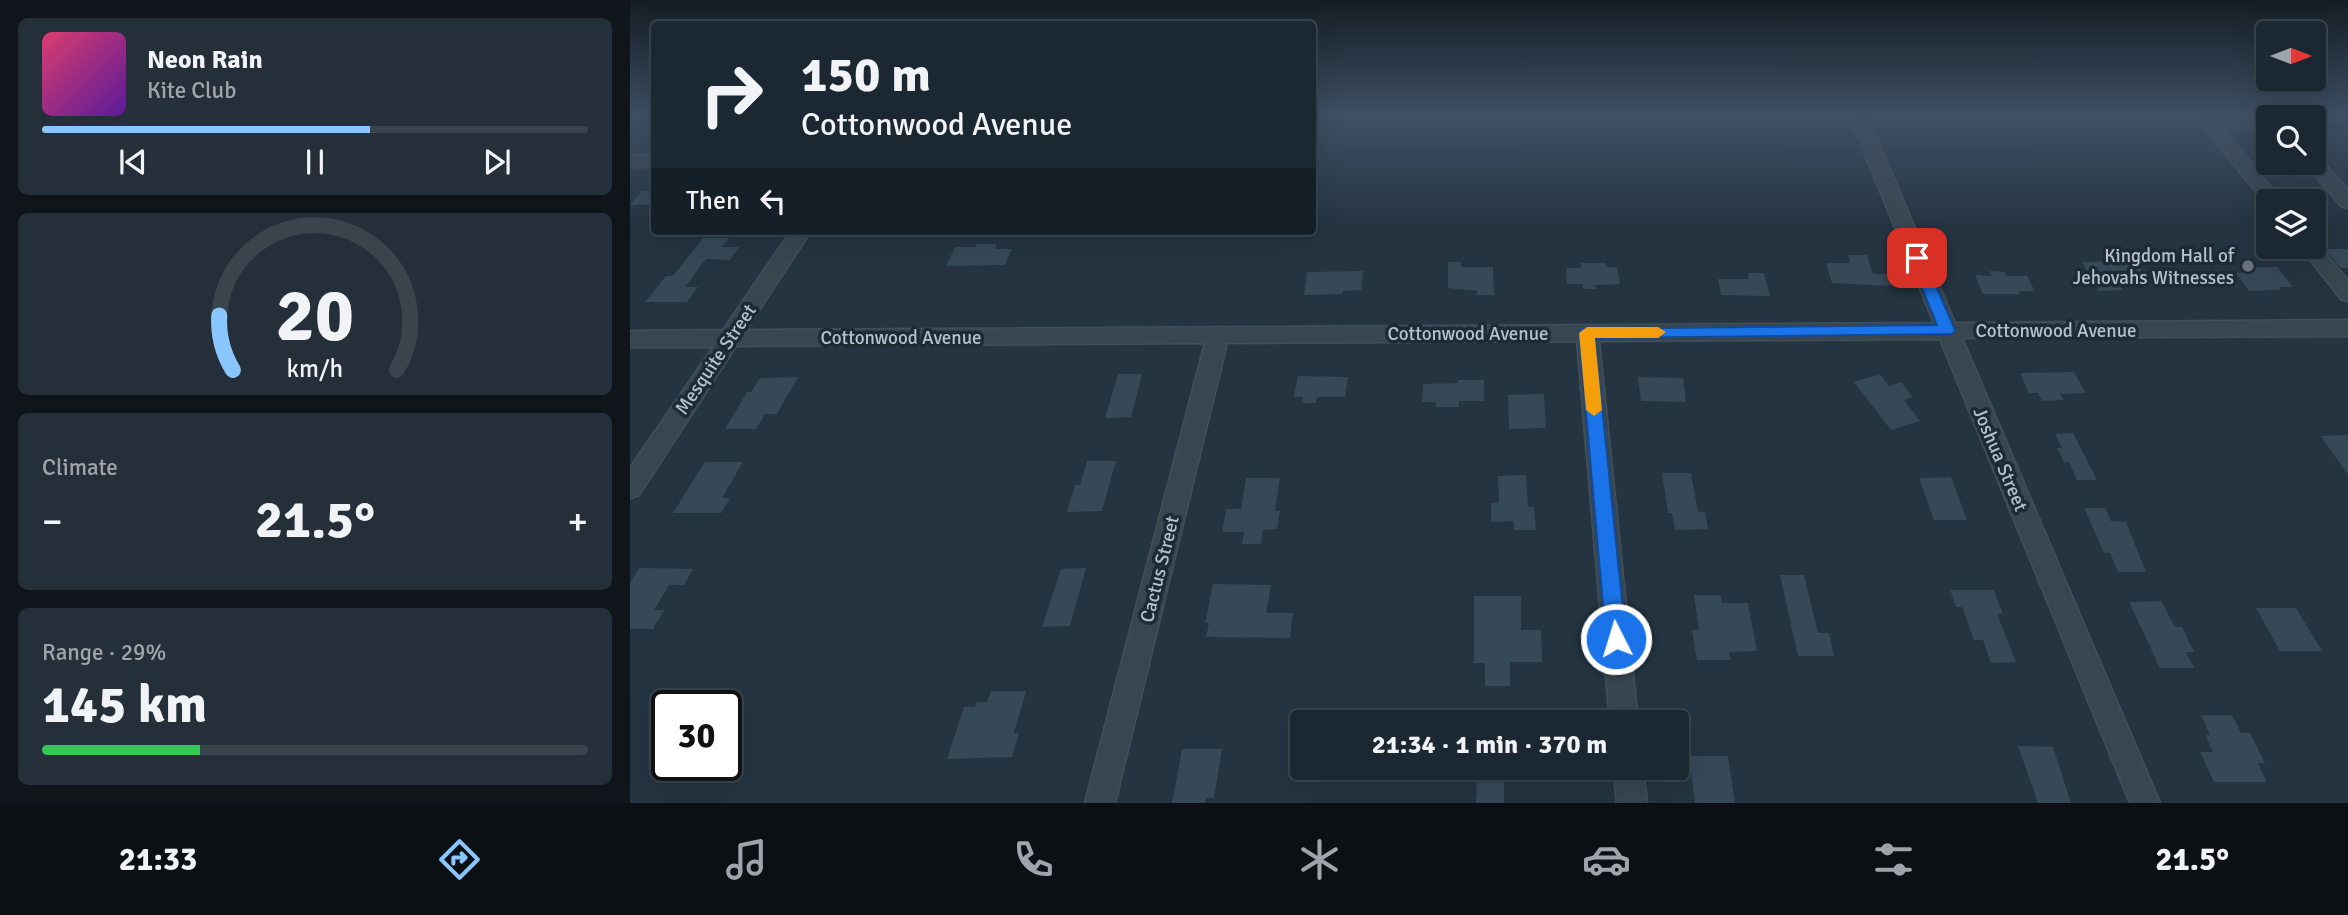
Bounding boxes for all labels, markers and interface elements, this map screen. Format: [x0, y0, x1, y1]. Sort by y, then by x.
north arrow [2256, 21, 2326, 91]
map controls [2256, 21, 2326, 259]
text: Neon Rain [147, 44, 263, 76]
text: 150 m [801, 45, 931, 105]
icon: right [686, 49, 777, 140]
text: Kite Club [147, 76, 236, 105]
text: Cottonwood Avenue [801, 105, 1072, 144]
button: search [2256, 105, 2326, 175]
icon: previous [114, 143, 152, 181]
icon: pause [296, 143, 334, 181]
icon: next [478, 143, 516, 181]
icon: left [754, 182, 792, 220]
text: Then [686, 185, 740, 217]
button: layers [2256, 189, 2326, 259]
pin [1887, 228, 1947, 288]
icon: arrive [1898, 239, 1936, 277]
place label: Kingdom Hall of Jehovahs Witnesses [2073, 244, 2236, 290]
marker: Kingdom Hall of Jehovahs Witnesses [2240, 258, 2256, 274]
text: 20 [276, 272, 354, 361]
street label: Mesquite Street [670, 299, 762, 419]
street label: Cottonwood Avenue [1975, 319, 2137, 343]
street label: Cottonwood Avenue [1387, 322, 1549, 346]
street label: Cottonwood Avenue [820, 326, 982, 350]
text: km/h [287, 353, 343, 384]
street label: Joshua Street [1967, 404, 2033, 515]
text: Climate [42, 453, 118, 482]
text: 21.5° [255, 488, 375, 552]
text: − [42, 498, 63, 545]
text: + [567, 498, 588, 545]
street label: Cactus Street [1135, 513, 1185, 625]
position arrow [1579, 602, 1653, 676]
text: Range · 29% [42, 638, 166, 667]
text: 145 km [42, 673, 207, 737]
speed limit sign: 30 [651, 690, 742, 781]
text: 21:34 · 1 min · 370 m [1372, 729, 1607, 761]
icon: directions [435, 835, 484, 884]
icon: music [722, 835, 771, 884]
icon: phone [1009, 835, 1058, 884]
icon: climate [1295, 835, 1344, 884]
icon: car [1582, 835, 1631, 884]
icon: filters [1869, 835, 1918, 884]
text: 21:33 [119, 840, 197, 879]
text: 21.5° [2155, 840, 2229, 879]

